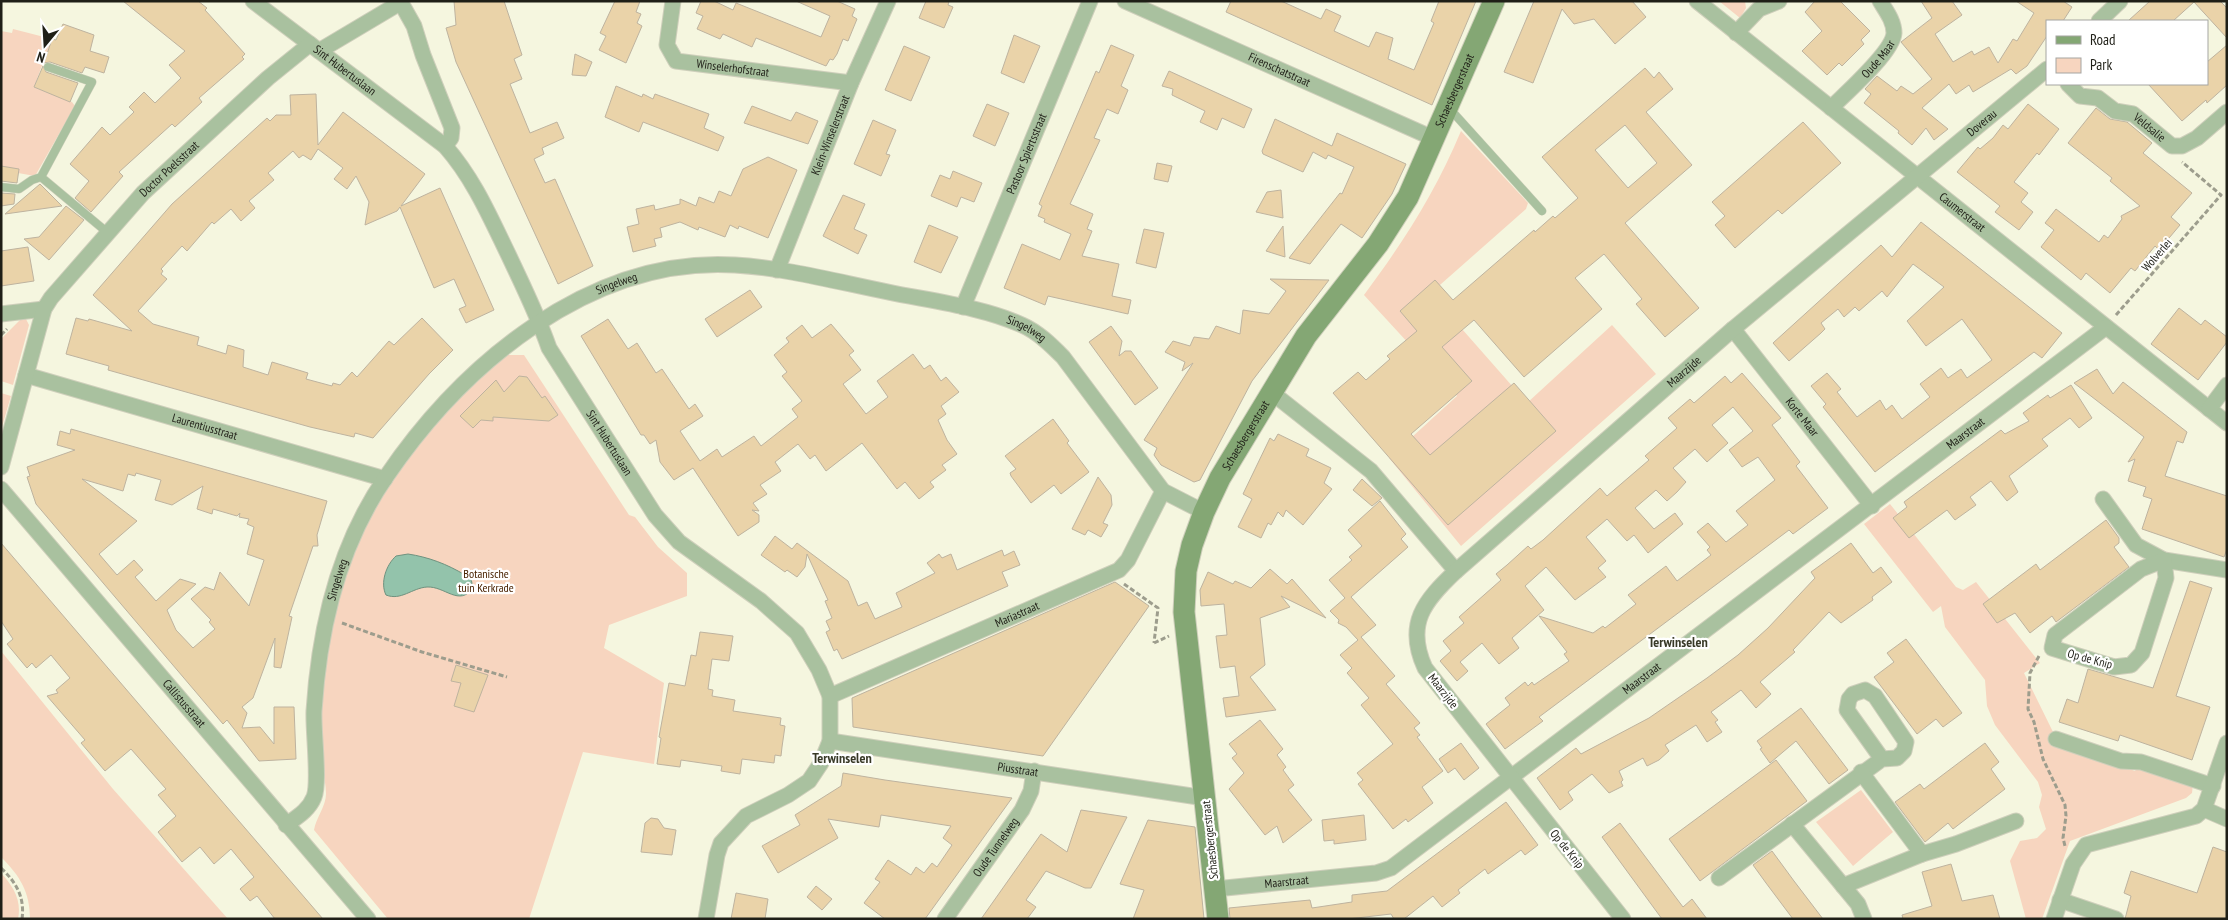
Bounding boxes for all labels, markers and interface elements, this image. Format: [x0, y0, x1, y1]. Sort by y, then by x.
north arrow [20, 20, 70, 70]
legend [2046, 20, 2208, 85]
text: Road [2090, 30, 2116, 49]
street label: Oude Maar [1858, 37, 1898, 81]
street label: Sint Hubertuslaan [311, 41, 379, 98]
text: N [35, 48, 47, 67]
street label: Firenschatstraat [1246, 49, 1314, 90]
street label: Schaesbergerstraat [1431, 51, 1477, 130]
text: Park [2090, 55, 2112, 74]
street label: Winselerhofstraat [696, 56, 771, 80]
street label: Klein-Winselerstraat [807, 92, 853, 177]
street label: Doverau [1963, 106, 1999, 139]
street label: Veldsalie [2130, 109, 2169, 145]
street label: Pastoor Spiertsstraat [1003, 110, 1050, 196]
street label: Doctor Poelsstraat [136, 137, 202, 200]
street label: Caumerstraat [1936, 189, 1989, 235]
street label: Wolverlei [2138, 235, 2175, 274]
street label: Singelweg [593, 269, 639, 298]
street label: Singelweg [1005, 311, 1050, 345]
street label: Maarzijde [1664, 352, 1704, 390]
street label: Korte Maar [1783, 394, 1823, 440]
street label: Schaesbergerstraat [1218, 397, 1273, 473]
street label: Sint Hubertuslaan [583, 407, 636, 478]
street label: Laurentiusstraat [170, 410, 240, 443]
street label: Maarstraat [1943, 413, 1988, 452]
street label: Singelweg [323, 557, 351, 602]
park label: Botanische tuin Kerkrade [458, 566, 514, 595]
street label: Mariastraat [992, 598, 1042, 630]
district label: Terwinselen [1648, 633, 1708, 651]
street label: Op de Knip [2066, 645, 2114, 672]
street label: Maarstraat [1619, 658, 1664, 697]
street label: Maarzijde [1425, 670, 1462, 711]
street label: Callistusstraat [160, 676, 210, 731]
district label: Terwinselen [812, 749, 872, 767]
street label: Piusstraat [997, 759, 1040, 780]
street label: Schaesbergerstraat [1198, 799, 1221, 880]
street label: Oude Tunnelweg [969, 814, 1021, 879]
street label: Op de Knip [1547, 826, 1588, 871]
street label: Maarstraat [1264, 872, 1310, 891]

